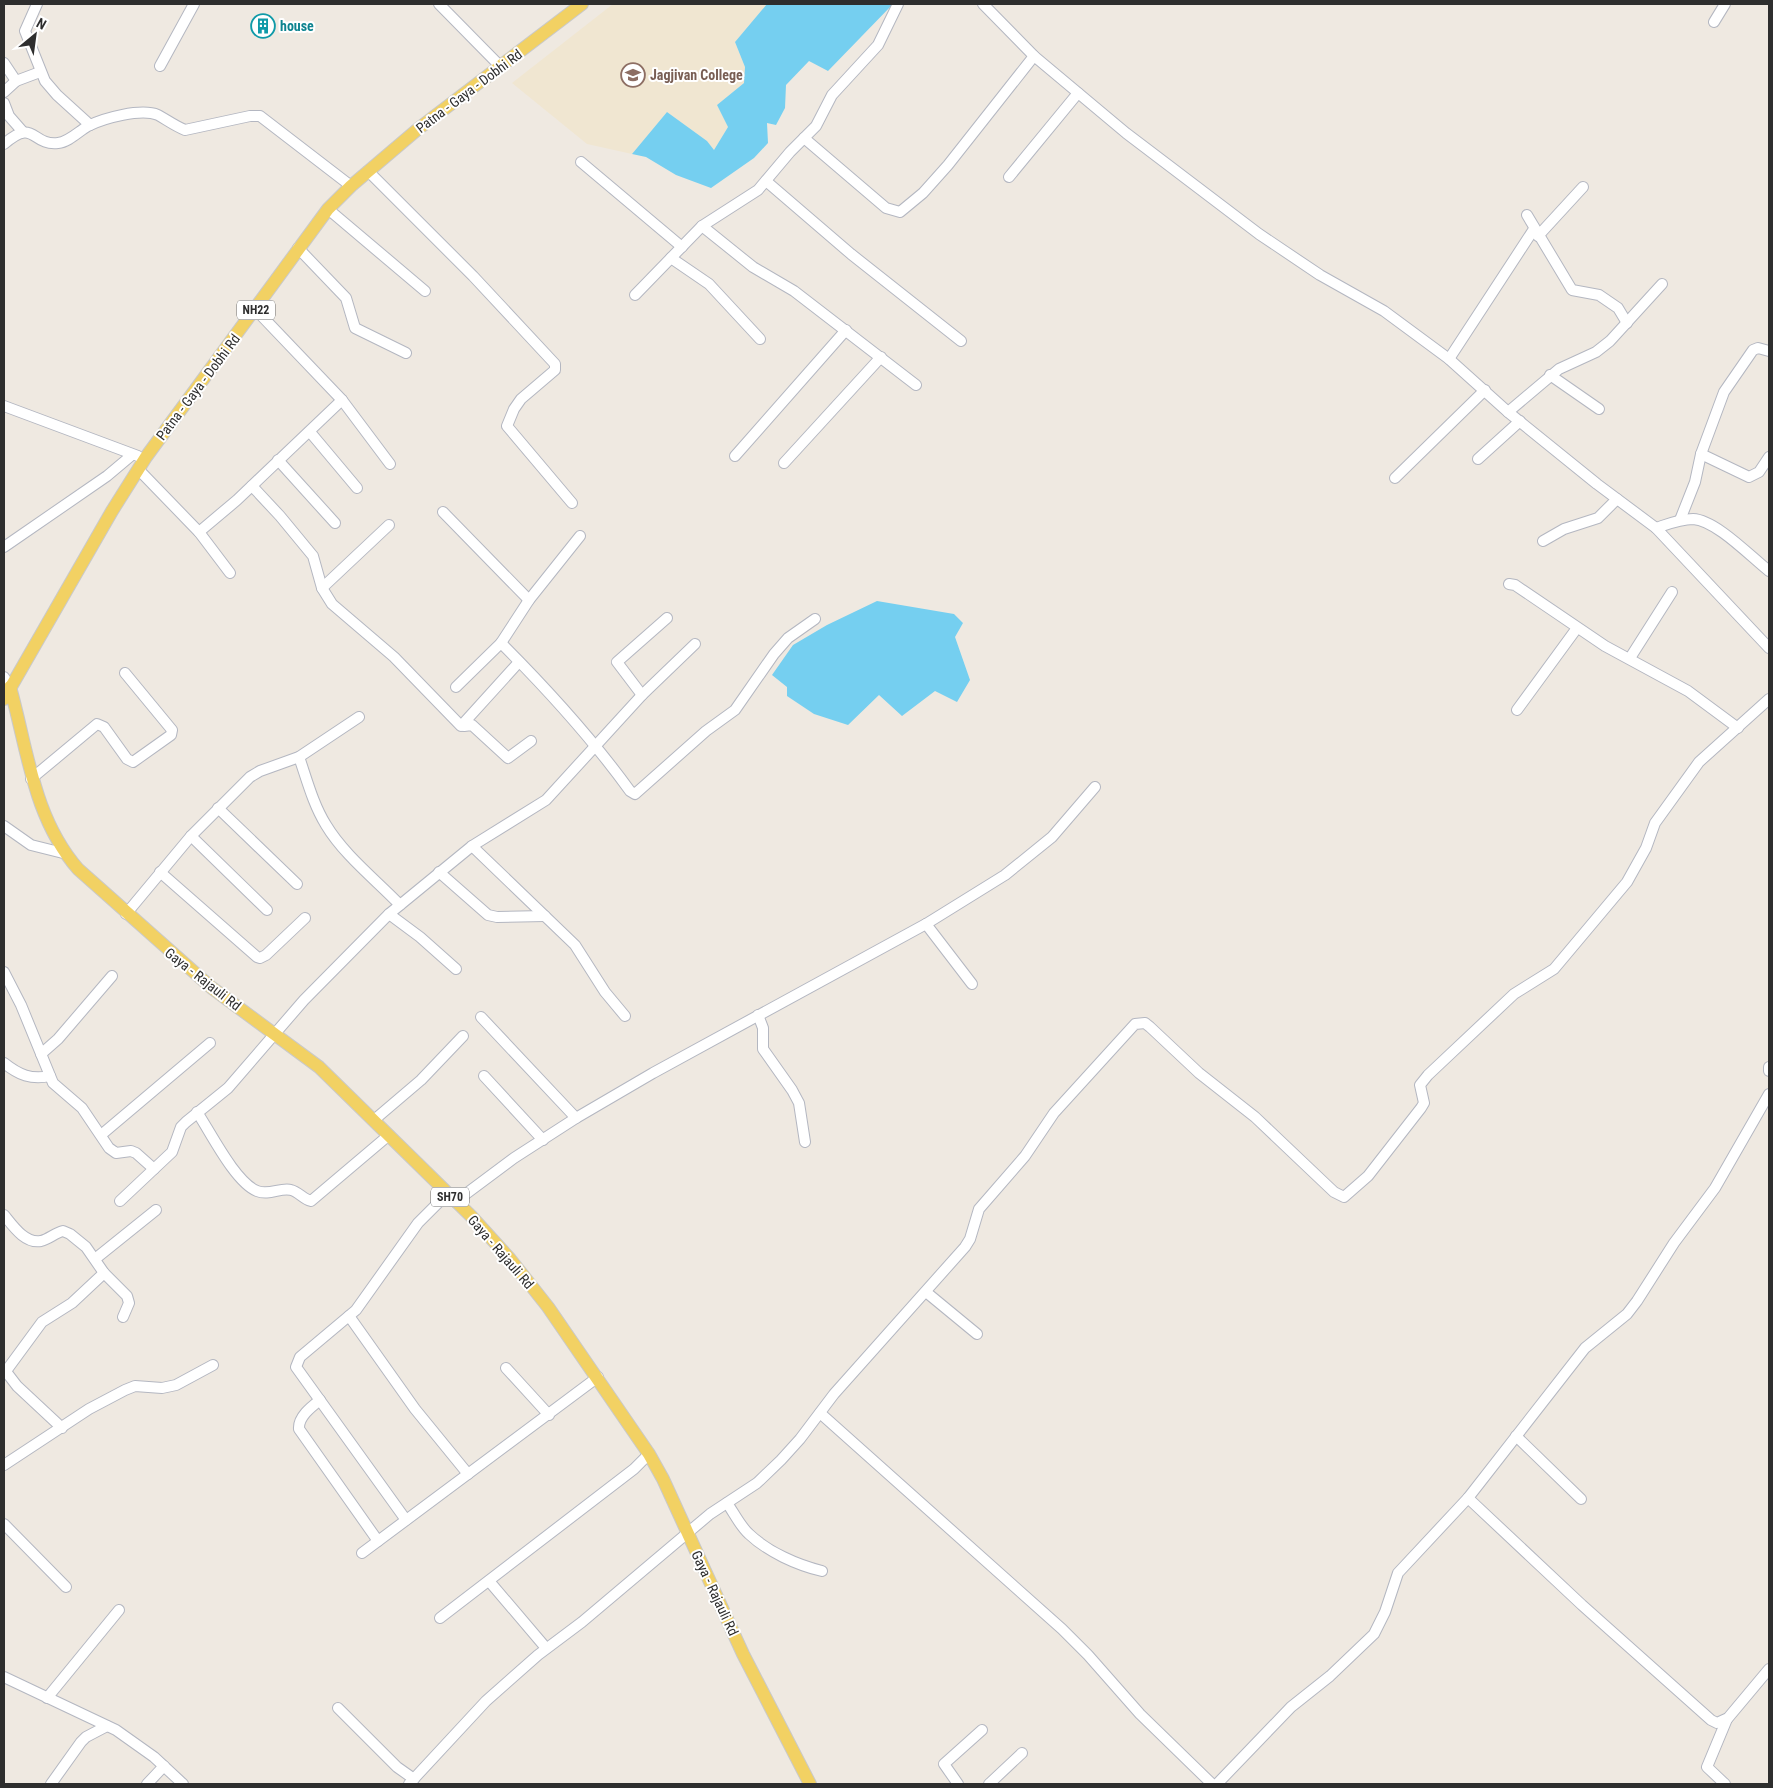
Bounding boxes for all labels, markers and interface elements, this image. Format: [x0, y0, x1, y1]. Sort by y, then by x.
north arrow [10, 10, 60, 60]
building icon: house [250, 13, 276, 39]
text: N [34, 15, 49, 33]
place label: house [280, 18, 314, 34]
street label: Patna - Gaya - Dobhi Rd [413, 46, 525, 136]
school or university icon: Jagjivan College [620, 62, 646, 88]
place label: Jagjivan College [650, 67, 743, 83]
road number: NH22 [237, 300, 275, 320]
street label: Patna - Gaya - Dobhi Rd [153, 331, 243, 443]
street label: Gaya - Rajauli Rd [162, 944, 244, 1014]
road number: SH70 [431, 1188, 469, 1206]
street label: Gaya - Rajauli Rd [465, 1212, 537, 1292]
street label: Gaya - Rajauli Rd [688, 1548, 742, 1638]

